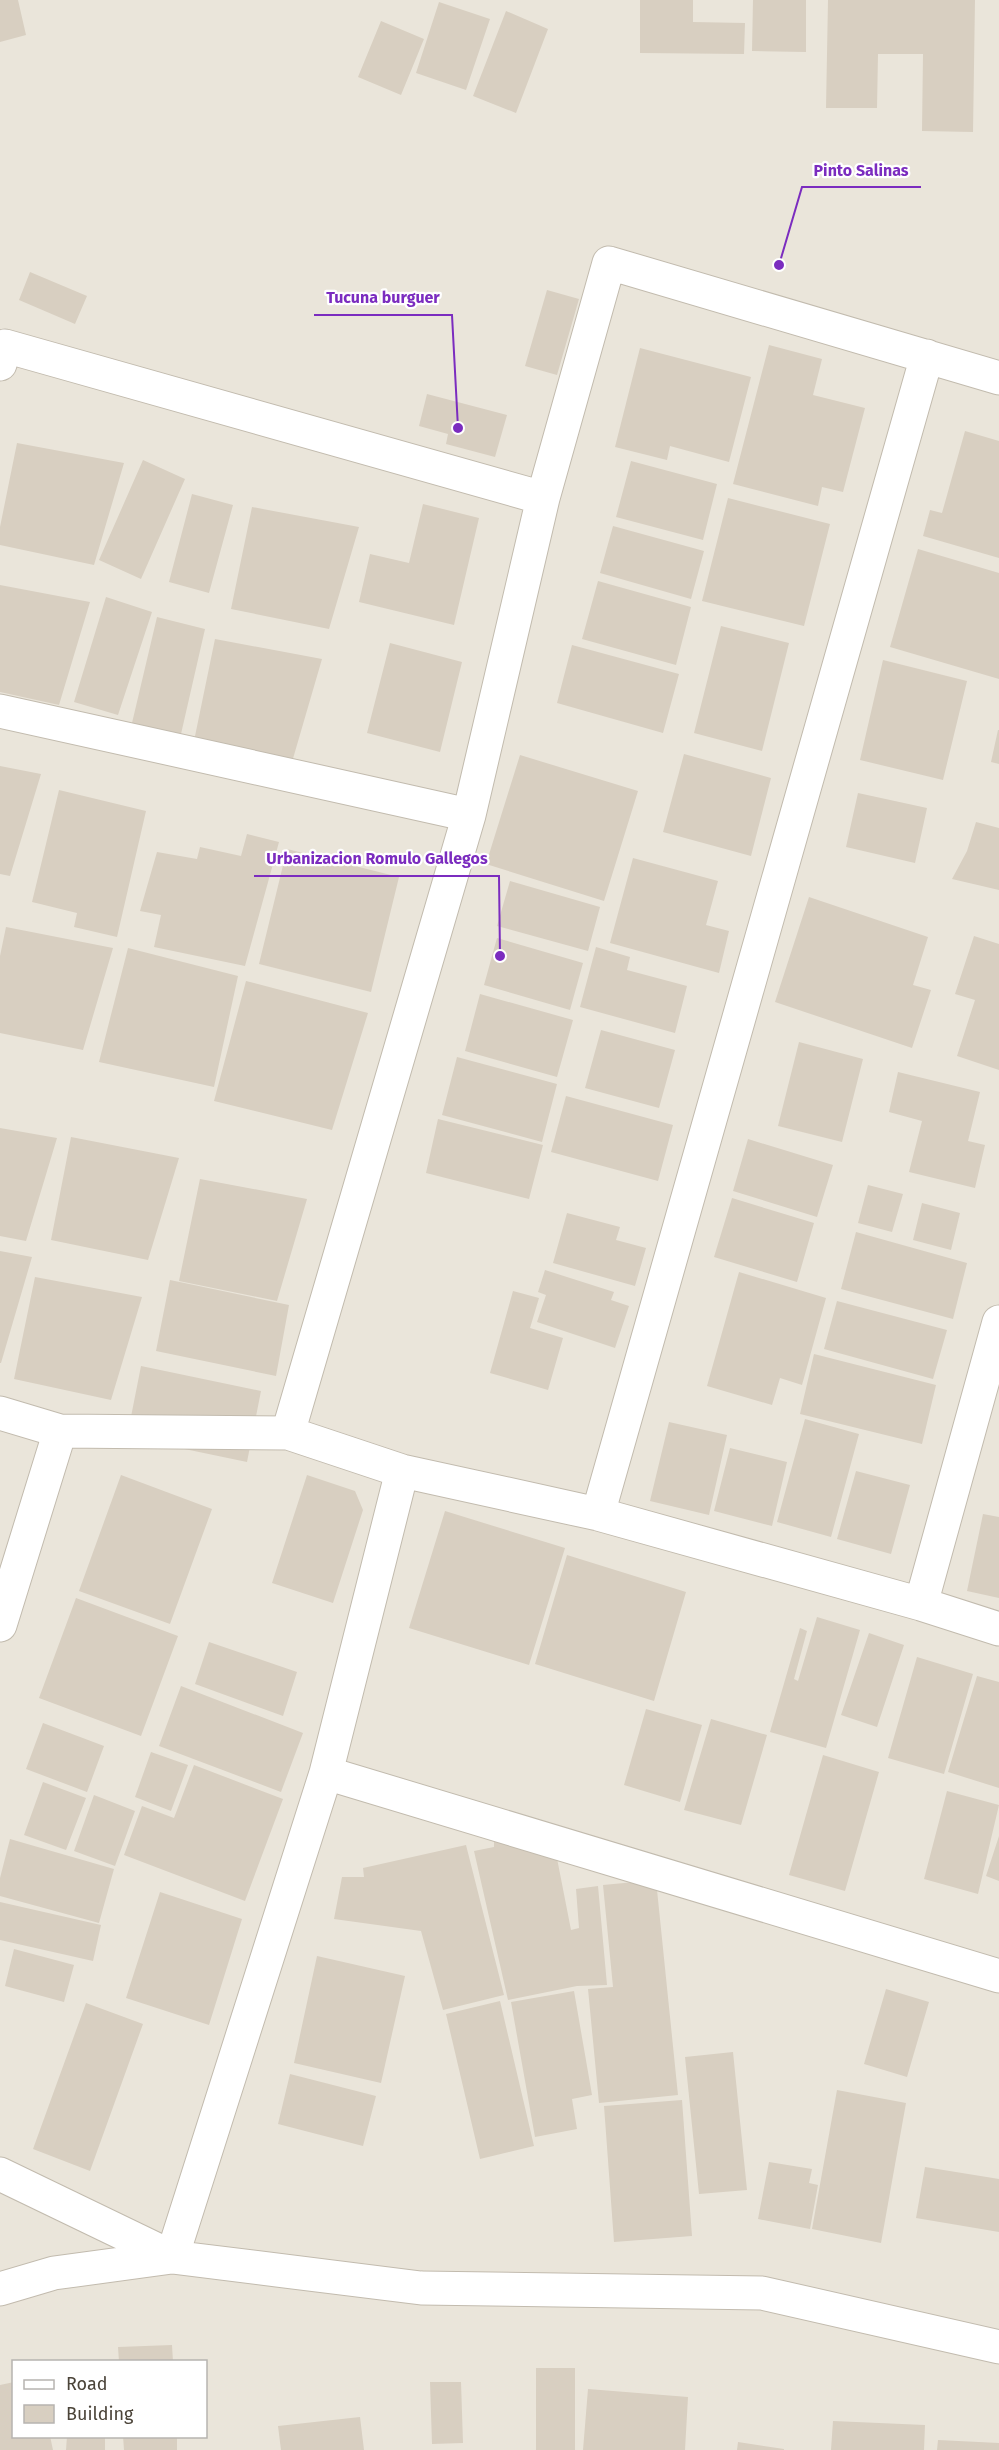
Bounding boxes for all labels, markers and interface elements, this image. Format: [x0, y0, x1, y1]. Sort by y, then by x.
callout: Pinto Salinas [802, 153, 921, 187]
text: Pinto Salinas [814, 161, 909, 180]
callout: Tucuna burguer [314, 281, 452, 315]
text: Tucuna burguer [326, 288, 440, 307]
callout: Urbanizacion Romulo Gallegos [254, 842, 499, 876]
text: Urbanizacion Romulo Gallegos [266, 849, 488, 868]
legend [12, 2360, 207, 2438]
text: Road [66, 2373, 108, 2395]
text: Building [66, 2403, 134, 2425]

